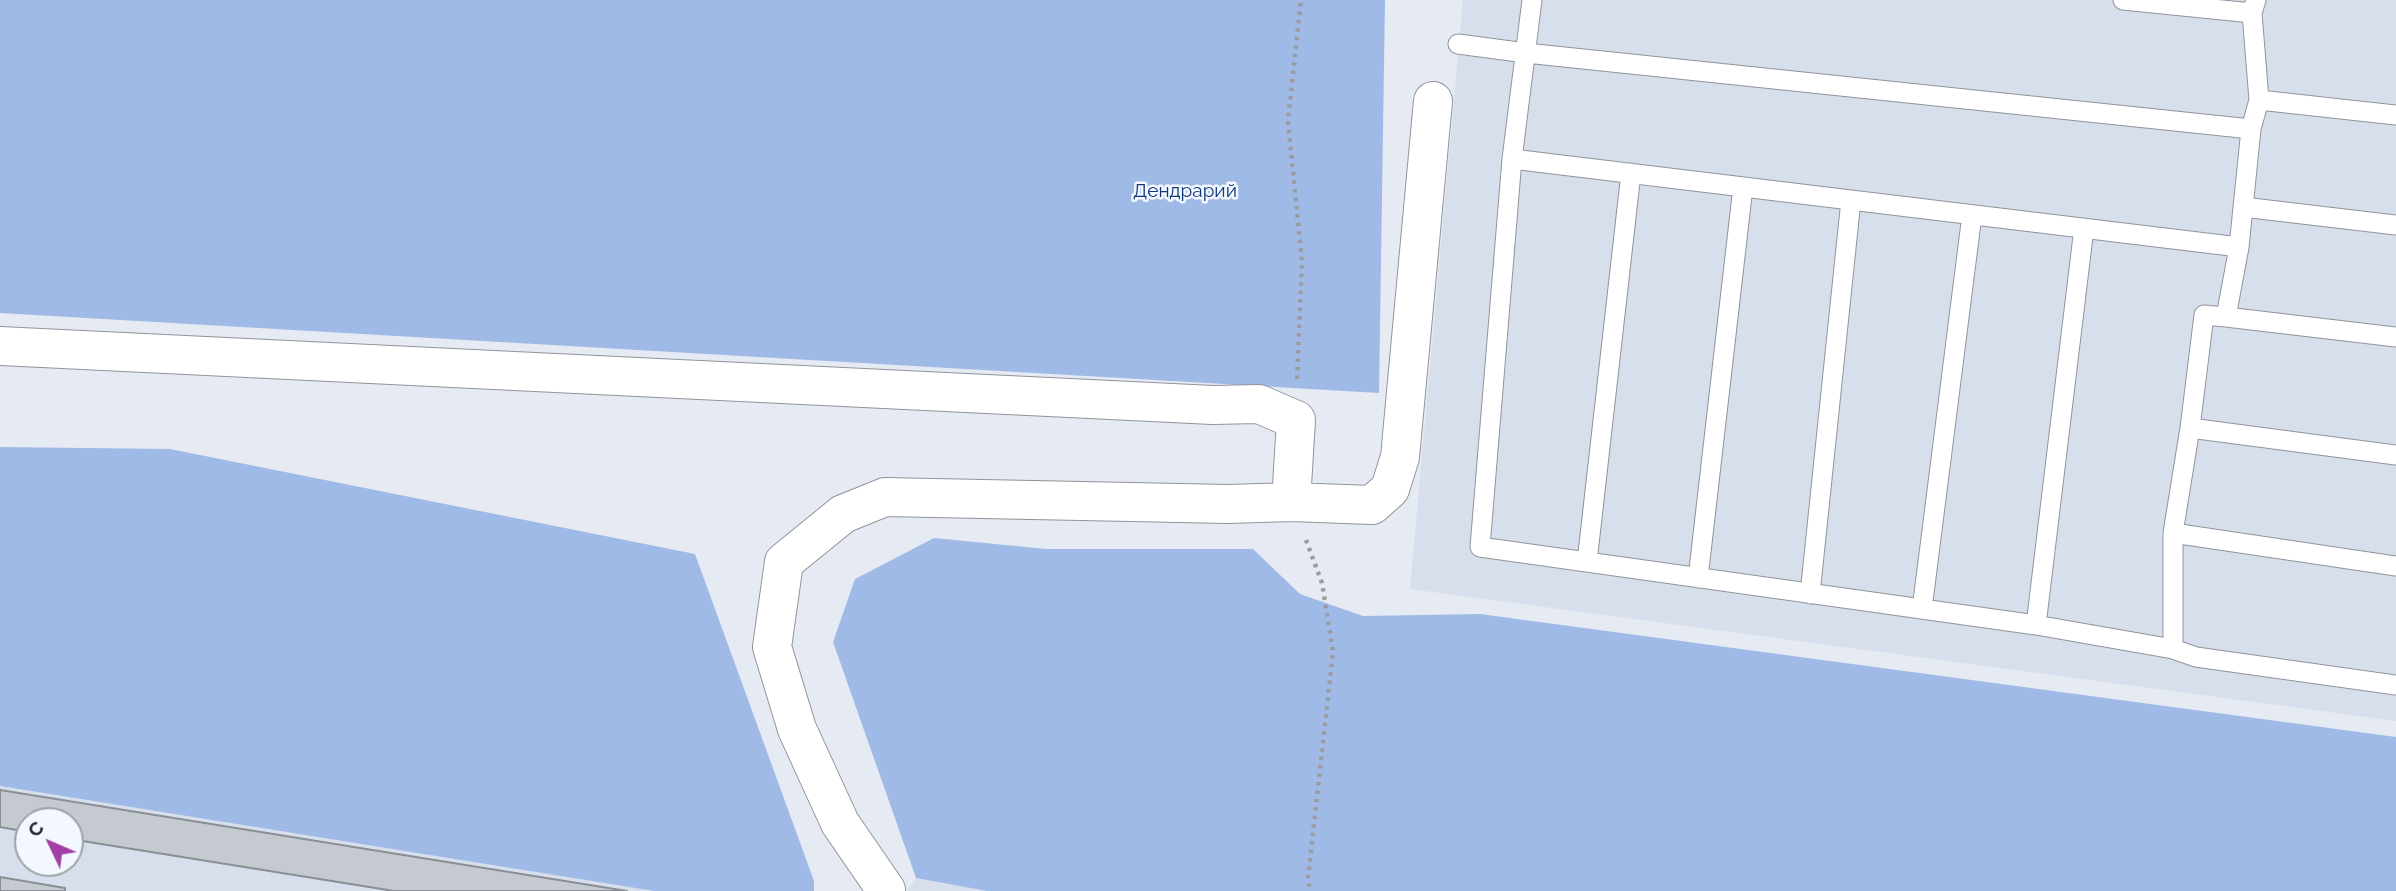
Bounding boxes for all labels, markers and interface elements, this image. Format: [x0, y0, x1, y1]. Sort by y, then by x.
park label: Дендрарий [1133, 180, 1237, 202]
north arrow [14, 807, 84, 877]
text: С [23, 816, 48, 841]

